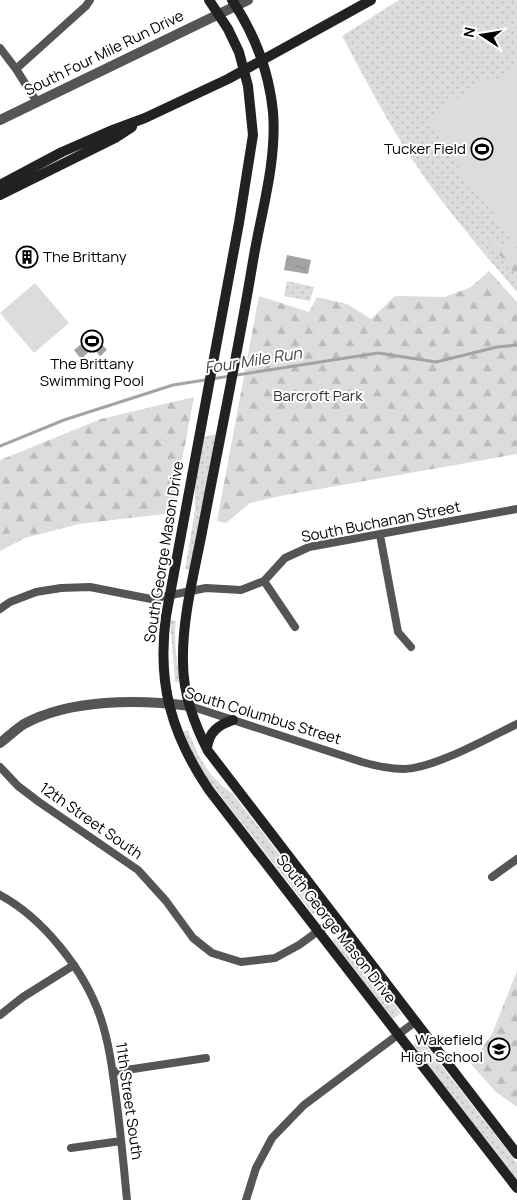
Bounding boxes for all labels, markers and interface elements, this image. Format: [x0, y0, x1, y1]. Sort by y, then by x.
street label: South Four Mile Run Drive [20, 5, 187, 100]
north arrow [457, 10, 507, 60]
text: N [458, 25, 479, 39]
sports icon: Tucker Field [470, 137, 494, 161]
place label: Tucker Field [384, 138, 466, 159]
building icon: The Brittany [15, 245, 39, 269]
place label: The Brittany [43, 246, 127, 267]
sports icon: The Brittany Swimming Pool [80, 329, 104, 353]
water label: Four Mile Run [203, 341, 304, 379]
place label: The Brittany Swimming Pool [40, 353, 144, 391]
park label: Barcroft Park [273, 385, 363, 406]
street label: South George Mason Drive [139, 459, 188, 644]
street label: South Buchanan Street [299, 496, 462, 547]
street label: South Columbus Street [182, 682, 344, 749]
street label: 12th Street South [36, 777, 147, 864]
street label: South George Mason Drive [272, 850, 401, 1008]
place label: Wakefield High School [401, 1029, 483, 1067]
school or university icon: Wakefield High School [487, 1037, 511, 1061]
street label: 11th Street South [111, 1041, 148, 1161]

